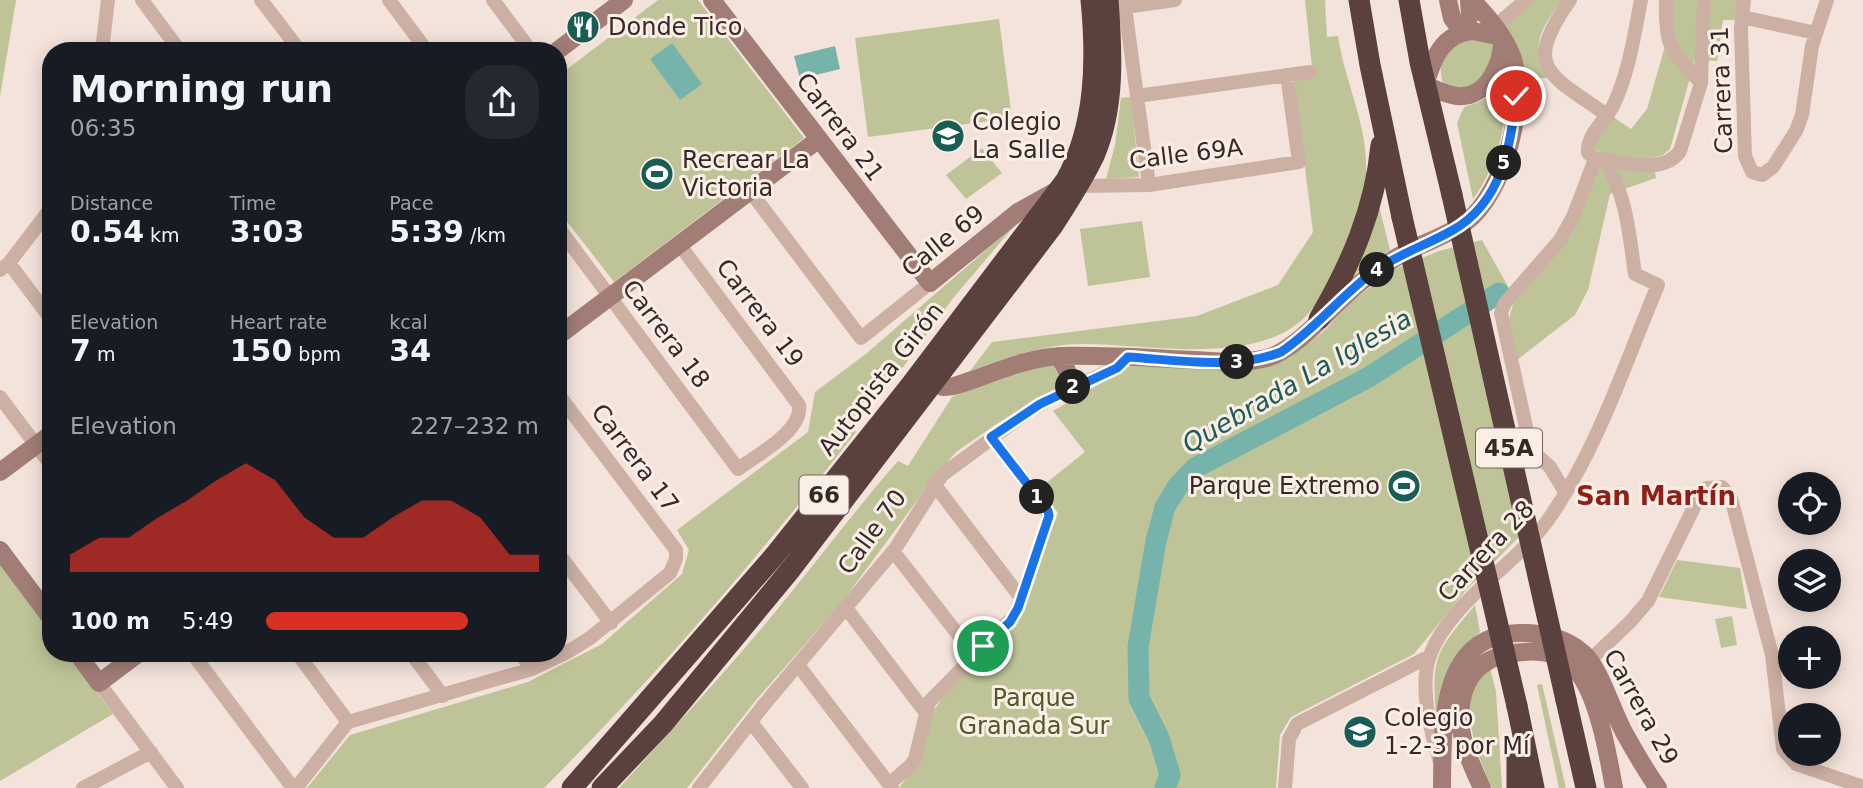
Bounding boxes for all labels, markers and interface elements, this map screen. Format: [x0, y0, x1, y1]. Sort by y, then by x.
restaurant icon: Donde Tico [564, 8, 602, 46]
place label: Donde Tico [608, 13, 742, 41]
street label: Carrera 31 [1706, 26, 1738, 154]
button: share [465, 65, 539, 139]
pin [1486, 66, 1546, 126]
text: Morning run [70, 67, 333, 111]
street label: Carrera 21 [790, 68, 890, 186]
icon: check [1497, 77, 1535, 115]
place label: Colegio La Salle [972, 108, 1066, 164]
text: 06:35 [70, 115, 136, 141]
school or university icon: Colegio La Salle [929, 117, 967, 155]
street label: Calle 69A [1128, 133, 1245, 175]
place label: Recrear La Victoria [682, 146, 810, 202]
pin: 5 [1486, 146, 1522, 180]
text: 5 [1497, 151, 1510, 173]
sports icon: Recrear La Victoria [638, 155, 676, 193]
text: Distance [70, 192, 153, 214]
text: Time [230, 192, 276, 214]
text: Pace [389, 192, 434, 214]
street label: Calle 69 [896, 199, 990, 283]
text: 0.54 [70, 214, 144, 249]
text: 3:03 [230, 214, 304, 249]
text: 5:39 [389, 214, 464, 249]
text: km [144, 224, 180, 246]
text: /km [464, 224, 506, 246]
pin: 4 [1360, 252, 1394, 288]
street label: Carrera 19 [710, 254, 810, 372]
text: 4 [1370, 258, 1383, 280]
street label: Carrera 18 [616, 275, 716, 393]
street label: Autopista Girón [813, 297, 949, 461]
water label: Quebrada La Iglesia [1177, 303, 1417, 459]
text: Elevation [70, 311, 158, 333]
text: Heart rate [230, 311, 327, 333]
text: kcal [389, 311, 428, 333]
text: 7 [70, 333, 91, 368]
text: 150 [230, 333, 292, 368]
text: 34 [389, 333, 431, 368]
text: m [91, 343, 115, 365]
text: bpm [292, 343, 341, 365]
pin: 3 [1220, 344, 1254, 380]
text: 3 [1230, 350, 1243, 372]
pin: 2 [1056, 370, 1090, 404]
text: 2 [1066, 375, 1079, 397]
street label: Carrera 17 [585, 399, 685, 517]
text: Elevation [70, 413, 177, 439]
text: 227–232 m [410, 413, 539, 439]
road number: 45A [1476, 428, 1542, 468]
sports icon: Parque Extremo [1385, 467, 1423, 505]
place label: Parque Extremo [1189, 472, 1380, 500]
map controls [1778, 472, 1841, 766]
button: locate [1778, 472, 1841, 535]
road number: 66 [800, 475, 848, 514]
pin: 1 [1020, 480, 1054, 514]
district label: San Martín [1576, 481, 1736, 511]
street label: Calle 70 [832, 484, 912, 580]
text: 1 [1030, 485, 1043, 507]
street label: Carrera 28 [1432, 495, 1540, 607]
button: layers [1778, 549, 1841, 612]
text: 100 m [70, 608, 150, 634]
text: 5:49 [182, 608, 234, 634]
pin [953, 616, 1013, 676]
button: + [1778, 626, 1841, 689]
icon: arrive [964, 627, 1002, 665]
street label: Carrera 29 [1598, 644, 1684, 770]
park label: Parque Granada Sur [959, 684, 1110, 740]
button: − [1778, 703, 1841, 766]
place label: Colegio 1-2-3 por Mí [1384, 704, 1531, 760]
school or university icon: Colegio 1-2-3 por Mí [1341, 713, 1379, 751]

